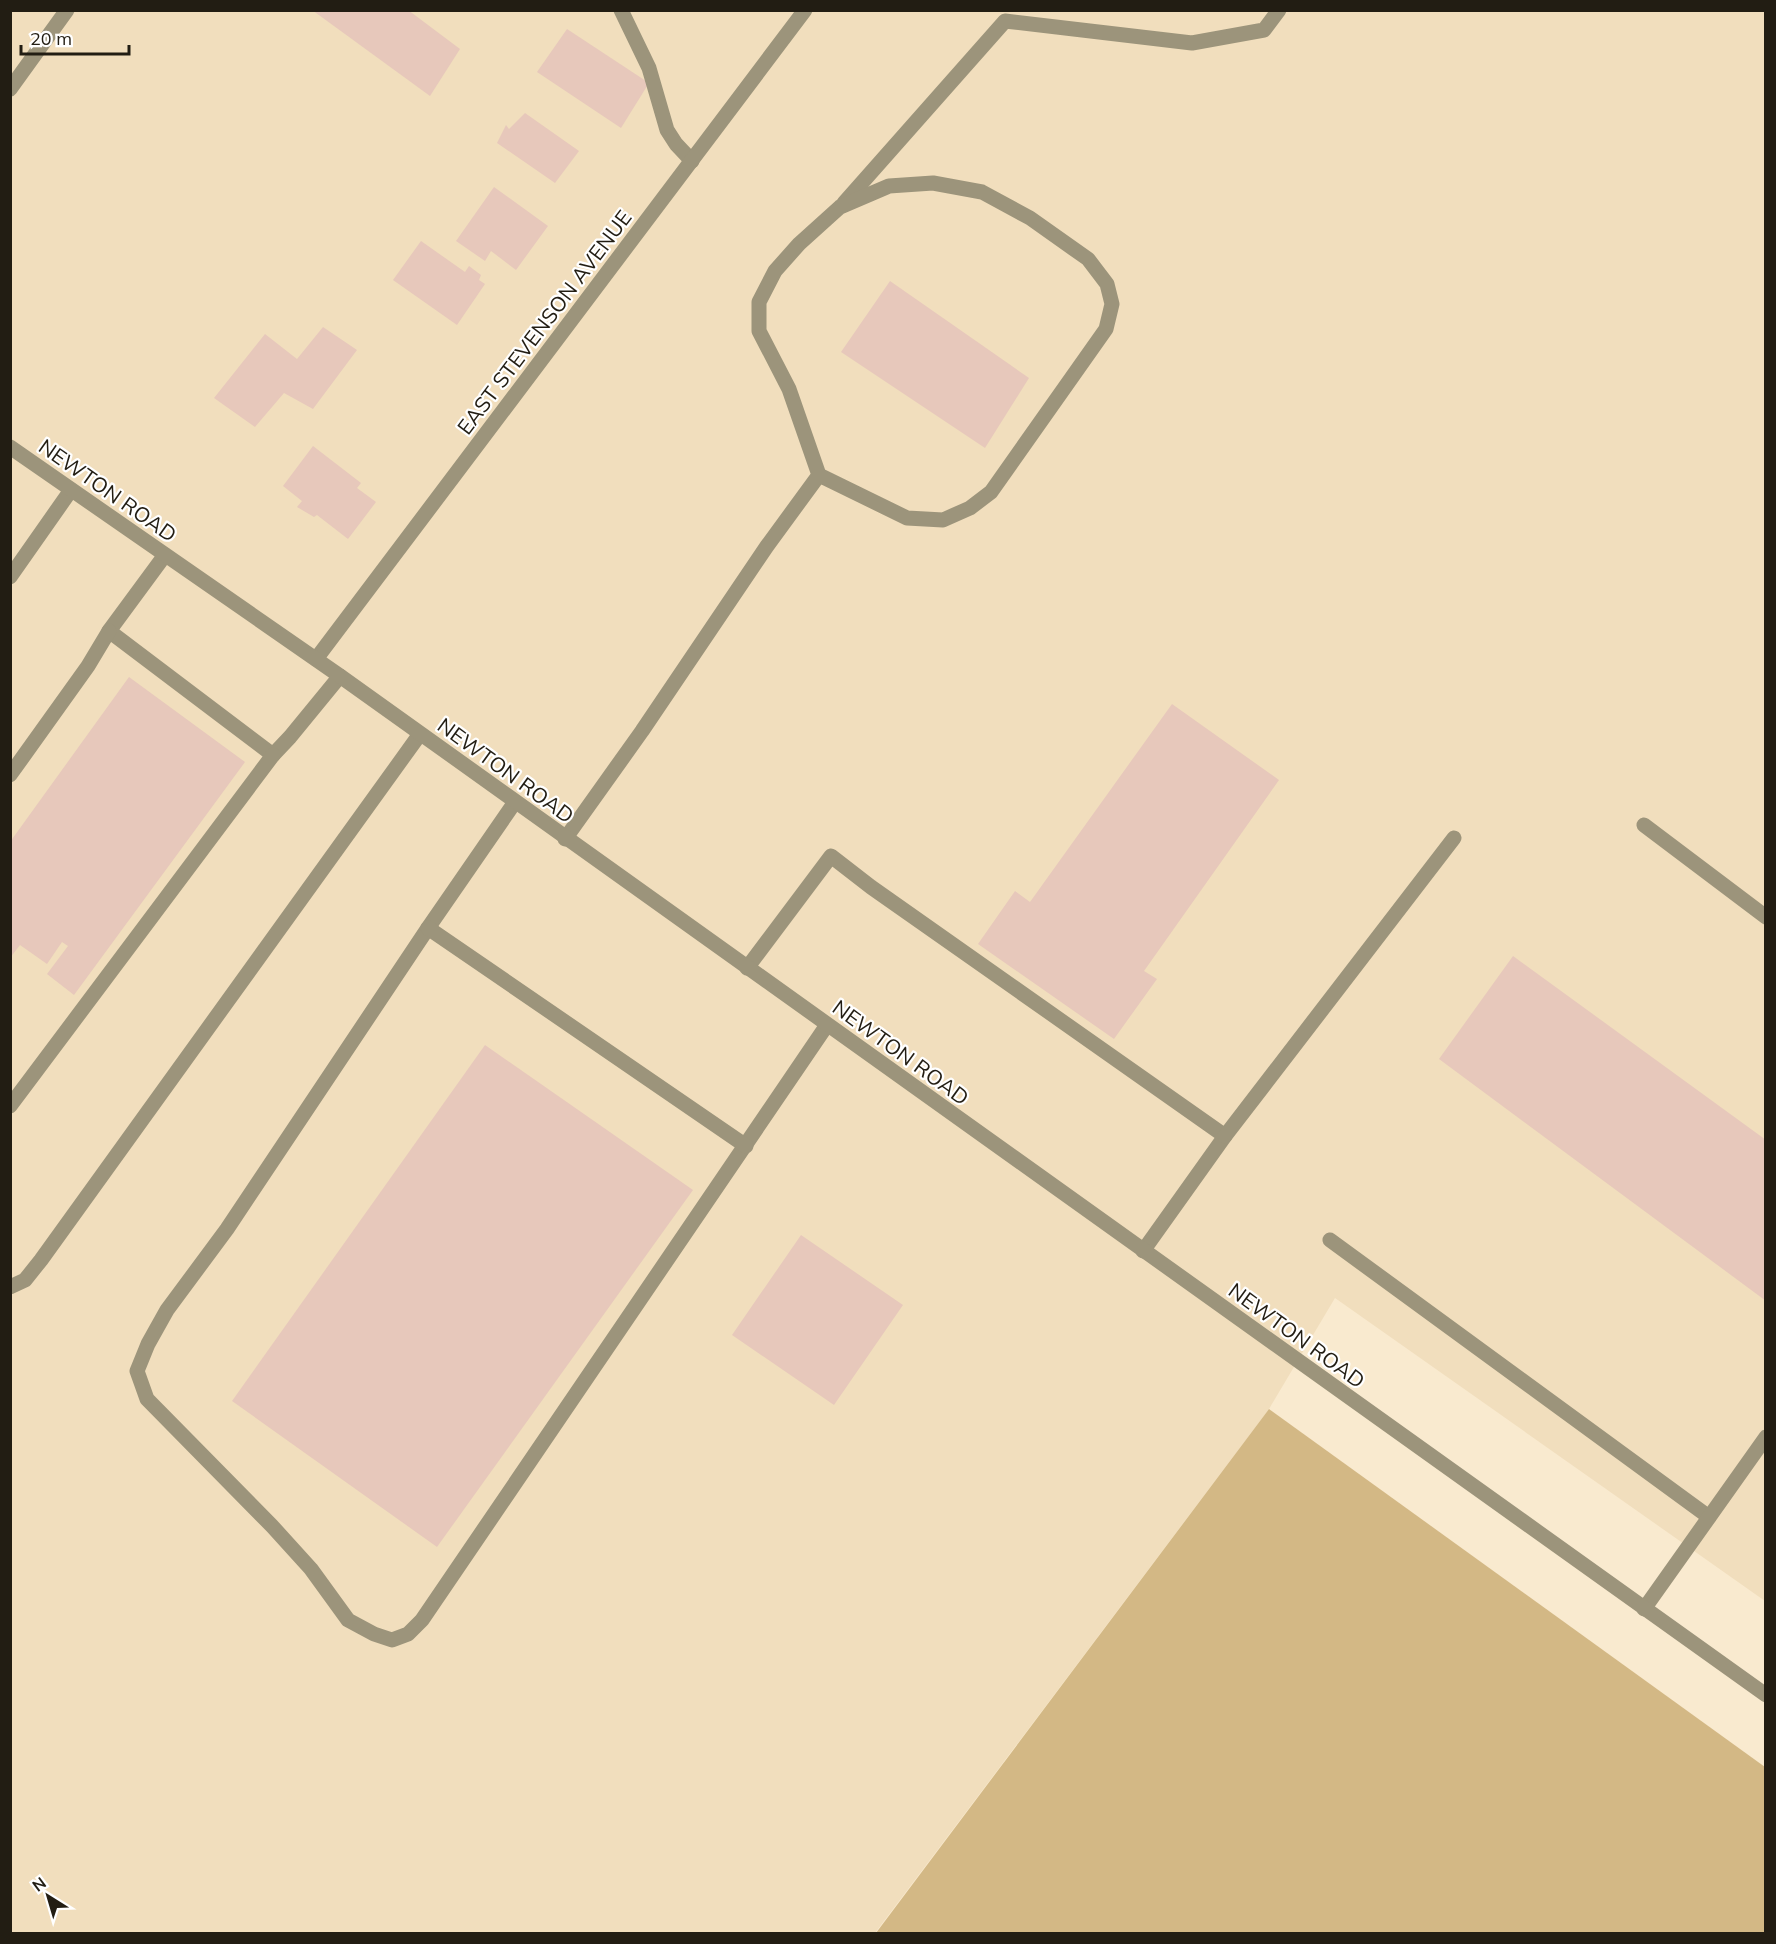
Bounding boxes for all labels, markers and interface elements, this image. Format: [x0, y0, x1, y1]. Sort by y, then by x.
scale bar [21, 18, 129, 56]
text: 20 m [30, 27, 72, 50]
street label: EAST STEVENSON AVENUE [451, 205, 637, 439]
street label: NEWTON ROAD [34, 433, 182, 547]
street label: NEWTON ROAD [433, 712, 579, 828]
street label: NEWTON ROAD [828, 994, 974, 1110]
street label: NEWTON ROAD [1224, 1277, 1370, 1393]
north arrow [18, 1866, 78, 1926]
text: N [28, 1872, 50, 1896]

